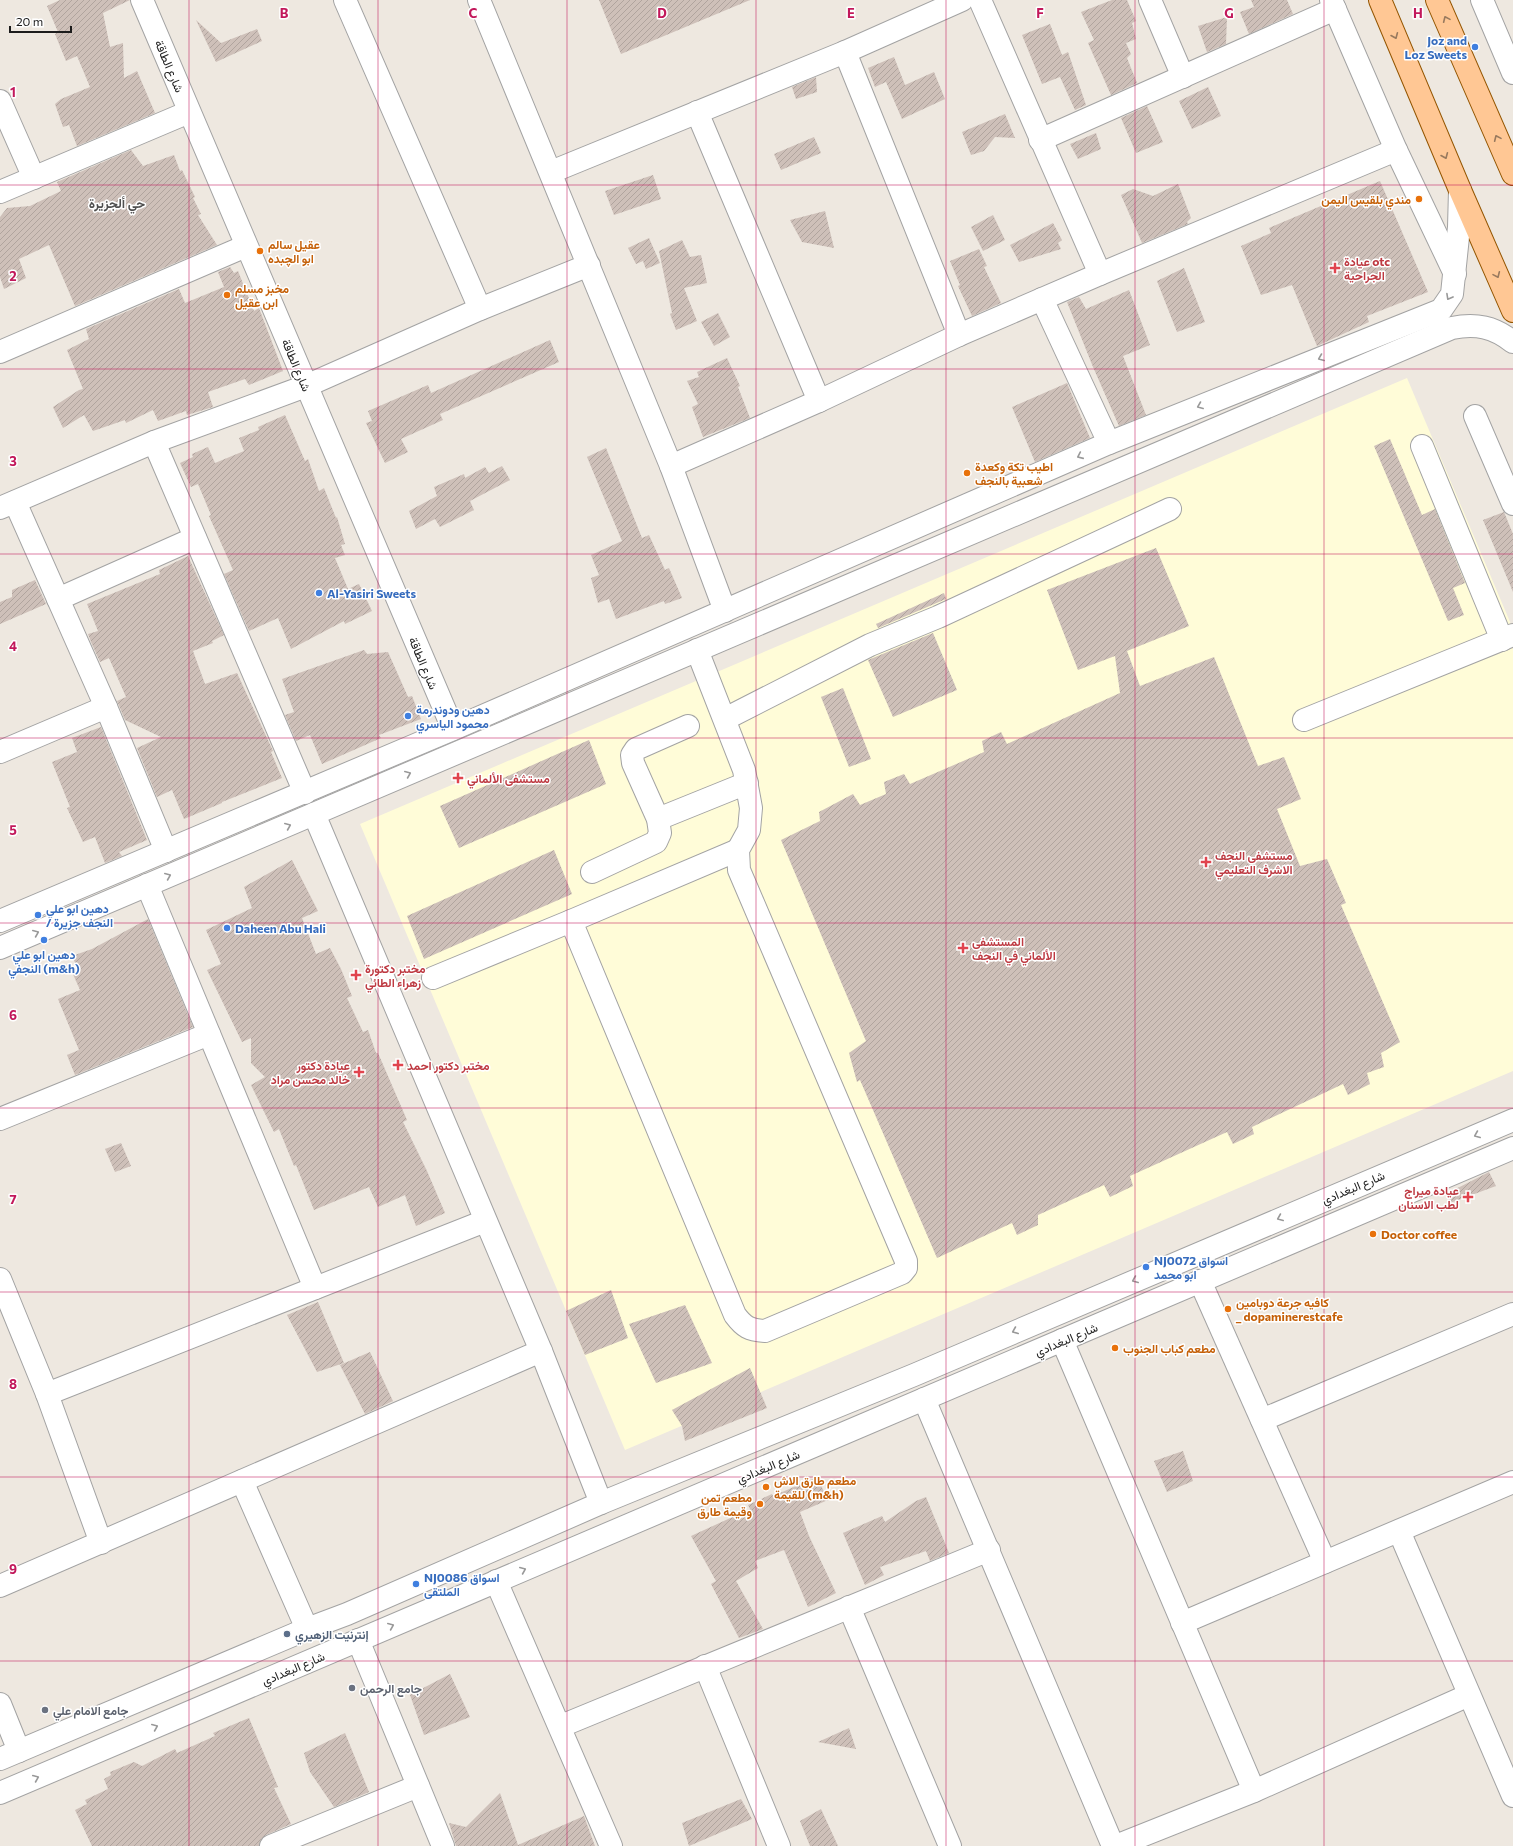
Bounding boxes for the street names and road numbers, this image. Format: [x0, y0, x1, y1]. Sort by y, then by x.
street label: شارع الطاقة [150, 38, 187, 96]
street label: شارع الطاقة [277, 337, 314, 395]
street label: شارع الطاقة [404, 635, 441, 693]
street label: شارع البغدادي [1319, 1167, 1388, 1210]
street label: شارع البغدادي [1032, 1319, 1101, 1362]
street label: شارع البغدادي [734, 1446, 803, 1489]
street label: شارع البغدادي [259, 1648, 328, 1691]

